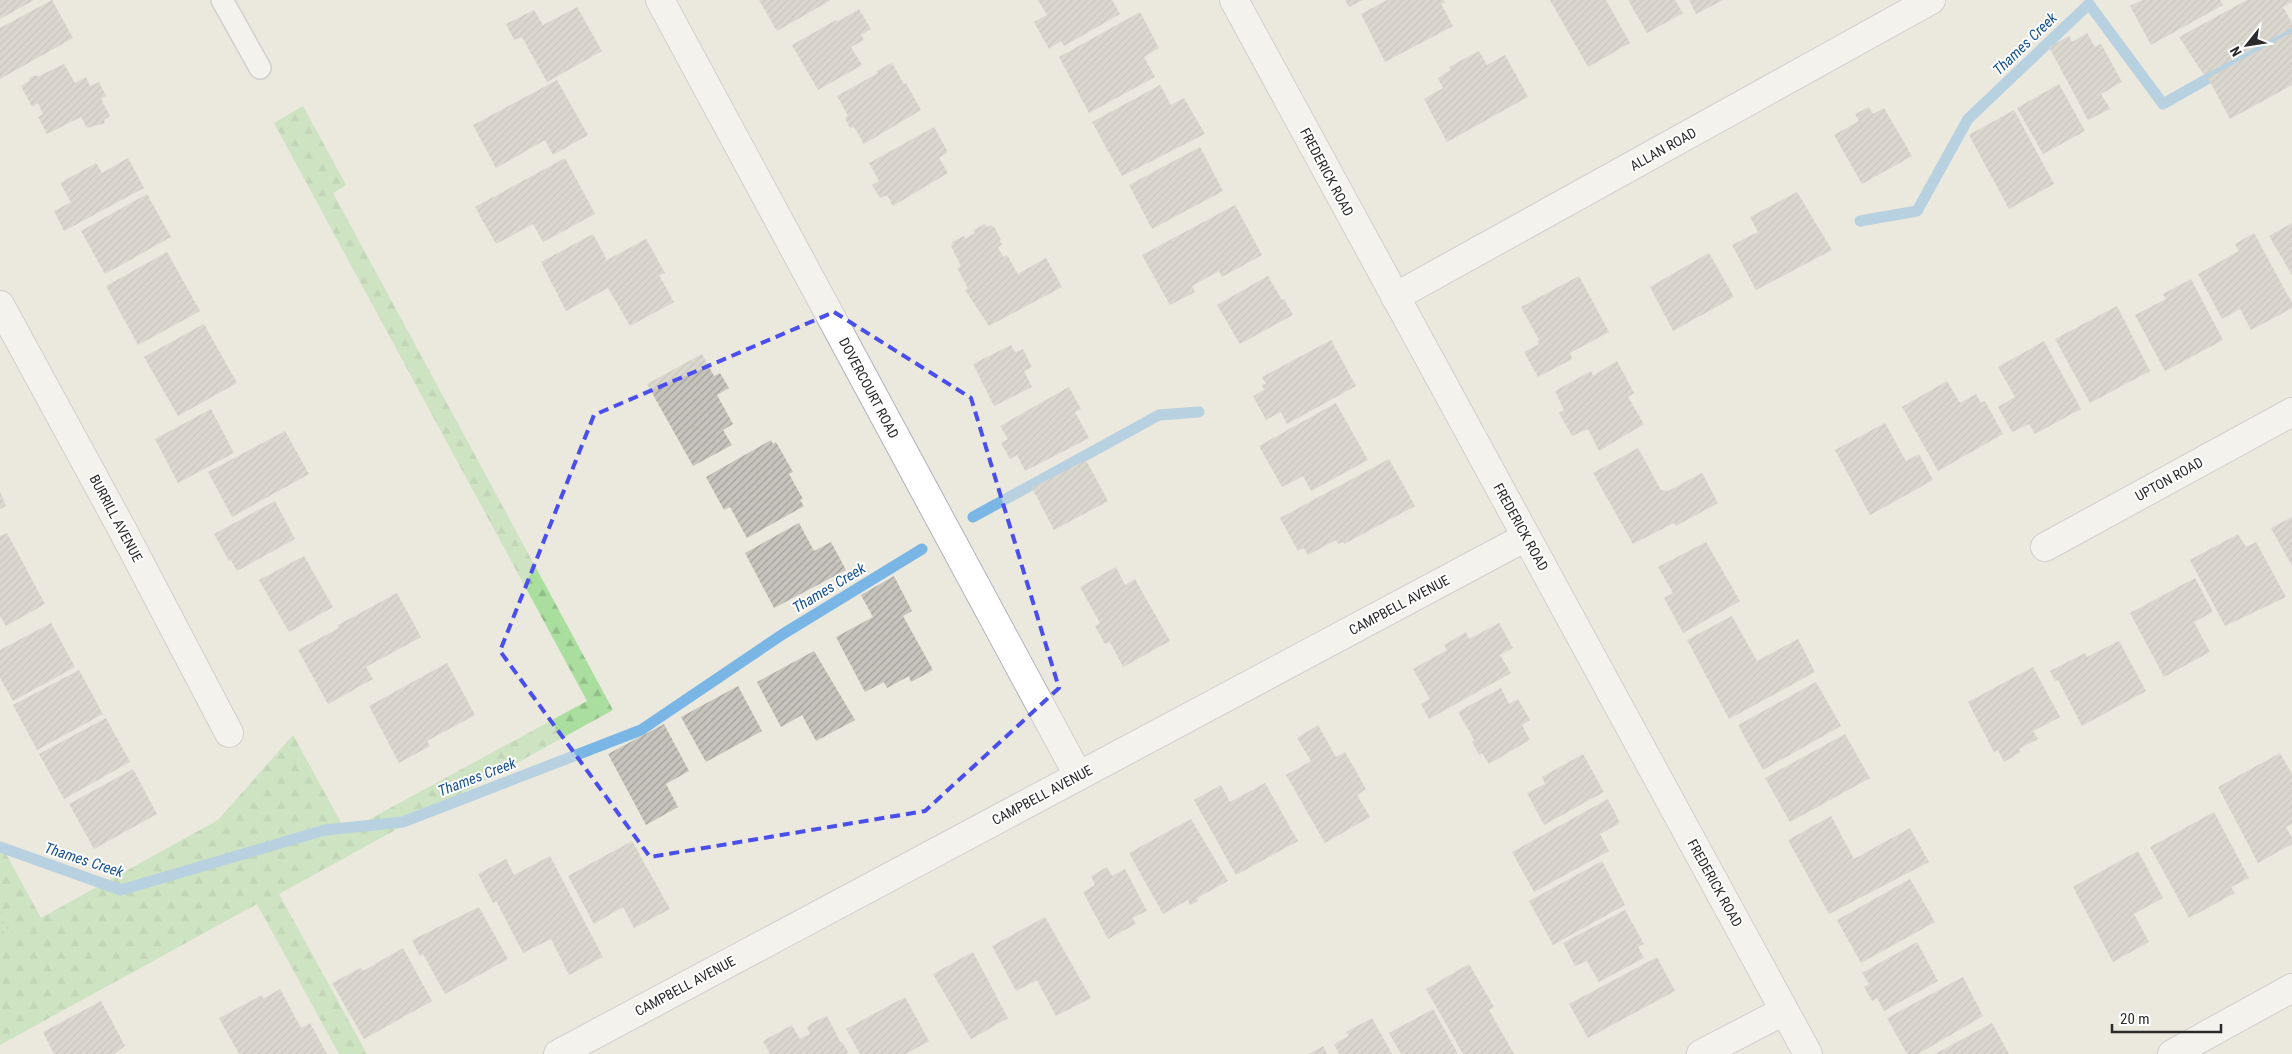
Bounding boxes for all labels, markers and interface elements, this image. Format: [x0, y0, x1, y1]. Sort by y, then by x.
water label: Thames Creek [1989, 9, 2061, 79]
north arrow [2222, 20, 2272, 70]
text: N [2227, 44, 2245, 59]
street label: ALLAN ROAD [1627, 124, 1699, 174]
street label: FREDERICK ROAD [1297, 125, 1357, 219]
street label: DOVERCOURT ROAD [836, 335, 902, 441]
street label: UPTON ROAD [2132, 454, 2206, 504]
street label: BURRILL AVENUE [86, 472, 146, 564]
street label: FREDERICK ROAD [1490, 480, 1552, 574]
water label: Thames Creek [789, 559, 869, 617]
street label: CAMPBELL AVENUE [1346, 572, 1452, 638]
water label: Thames Creek [435, 754, 519, 800]
street label: CAMPBELL AVENUE [989, 762, 1095, 828]
street label: FREDERICK ROAD [1684, 836, 1746, 930]
water label: Thames Creek [42, 839, 126, 881]
street label: CAMPBELL AVENUE [632, 953, 738, 1019]
scale bar [2112, 1002, 2221, 1034]
text: 20 m [2120, 1010, 2150, 1028]

